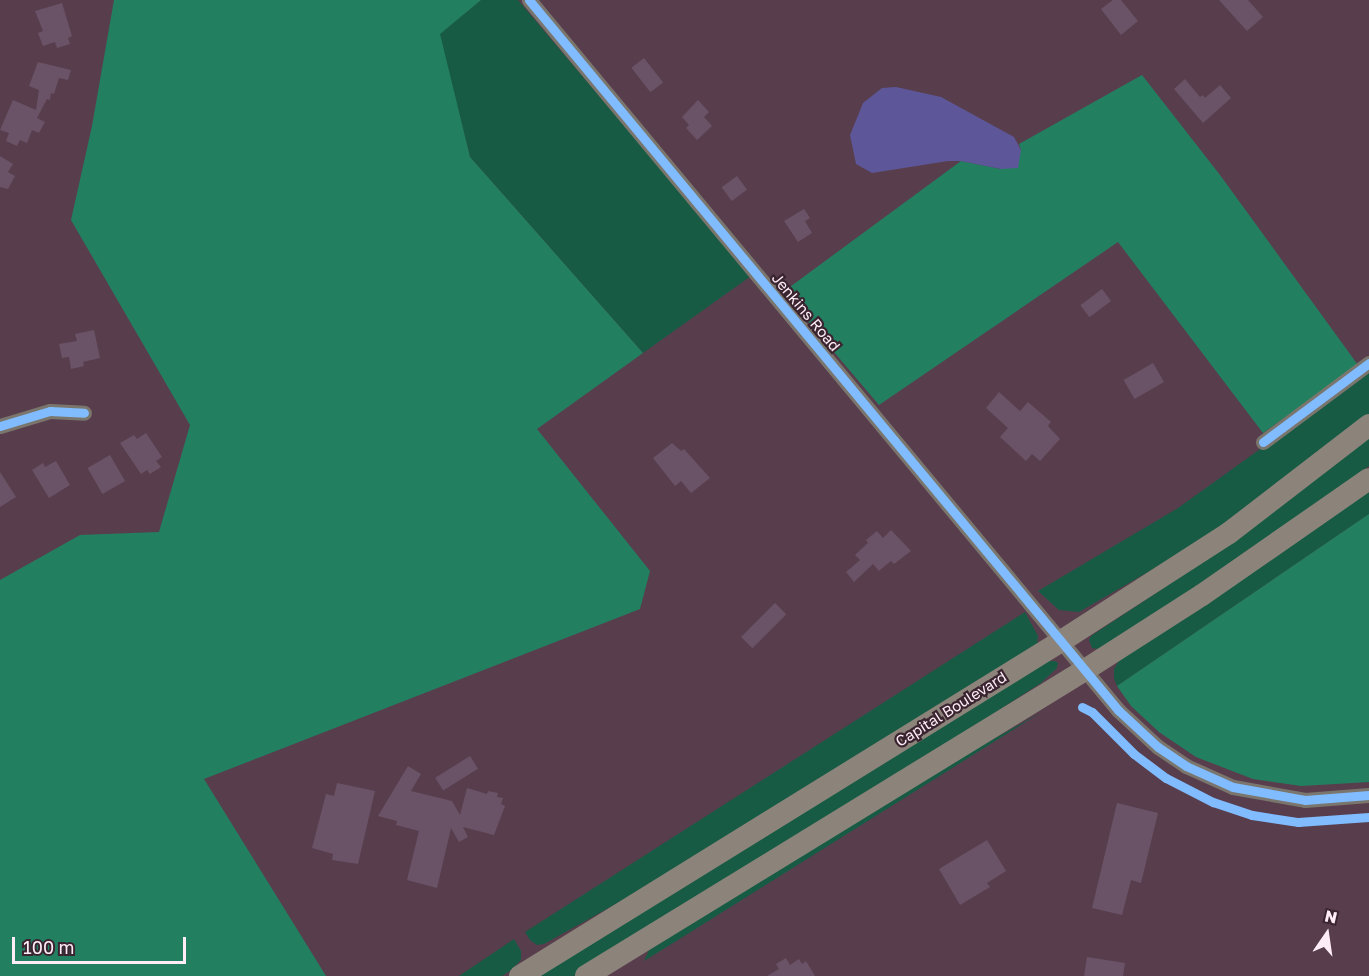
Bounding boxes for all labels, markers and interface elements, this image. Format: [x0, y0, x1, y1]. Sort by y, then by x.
street label: Jenkins Road [768, 269, 844, 355]
street label: Capital Boulevard [892, 668, 1010, 750]
north arrow [1297, 904, 1357, 964]
text: N [1323, 905, 1339, 928]
scale bar [15, 925, 189, 963]
text: 100 m [23, 936, 74, 958]

